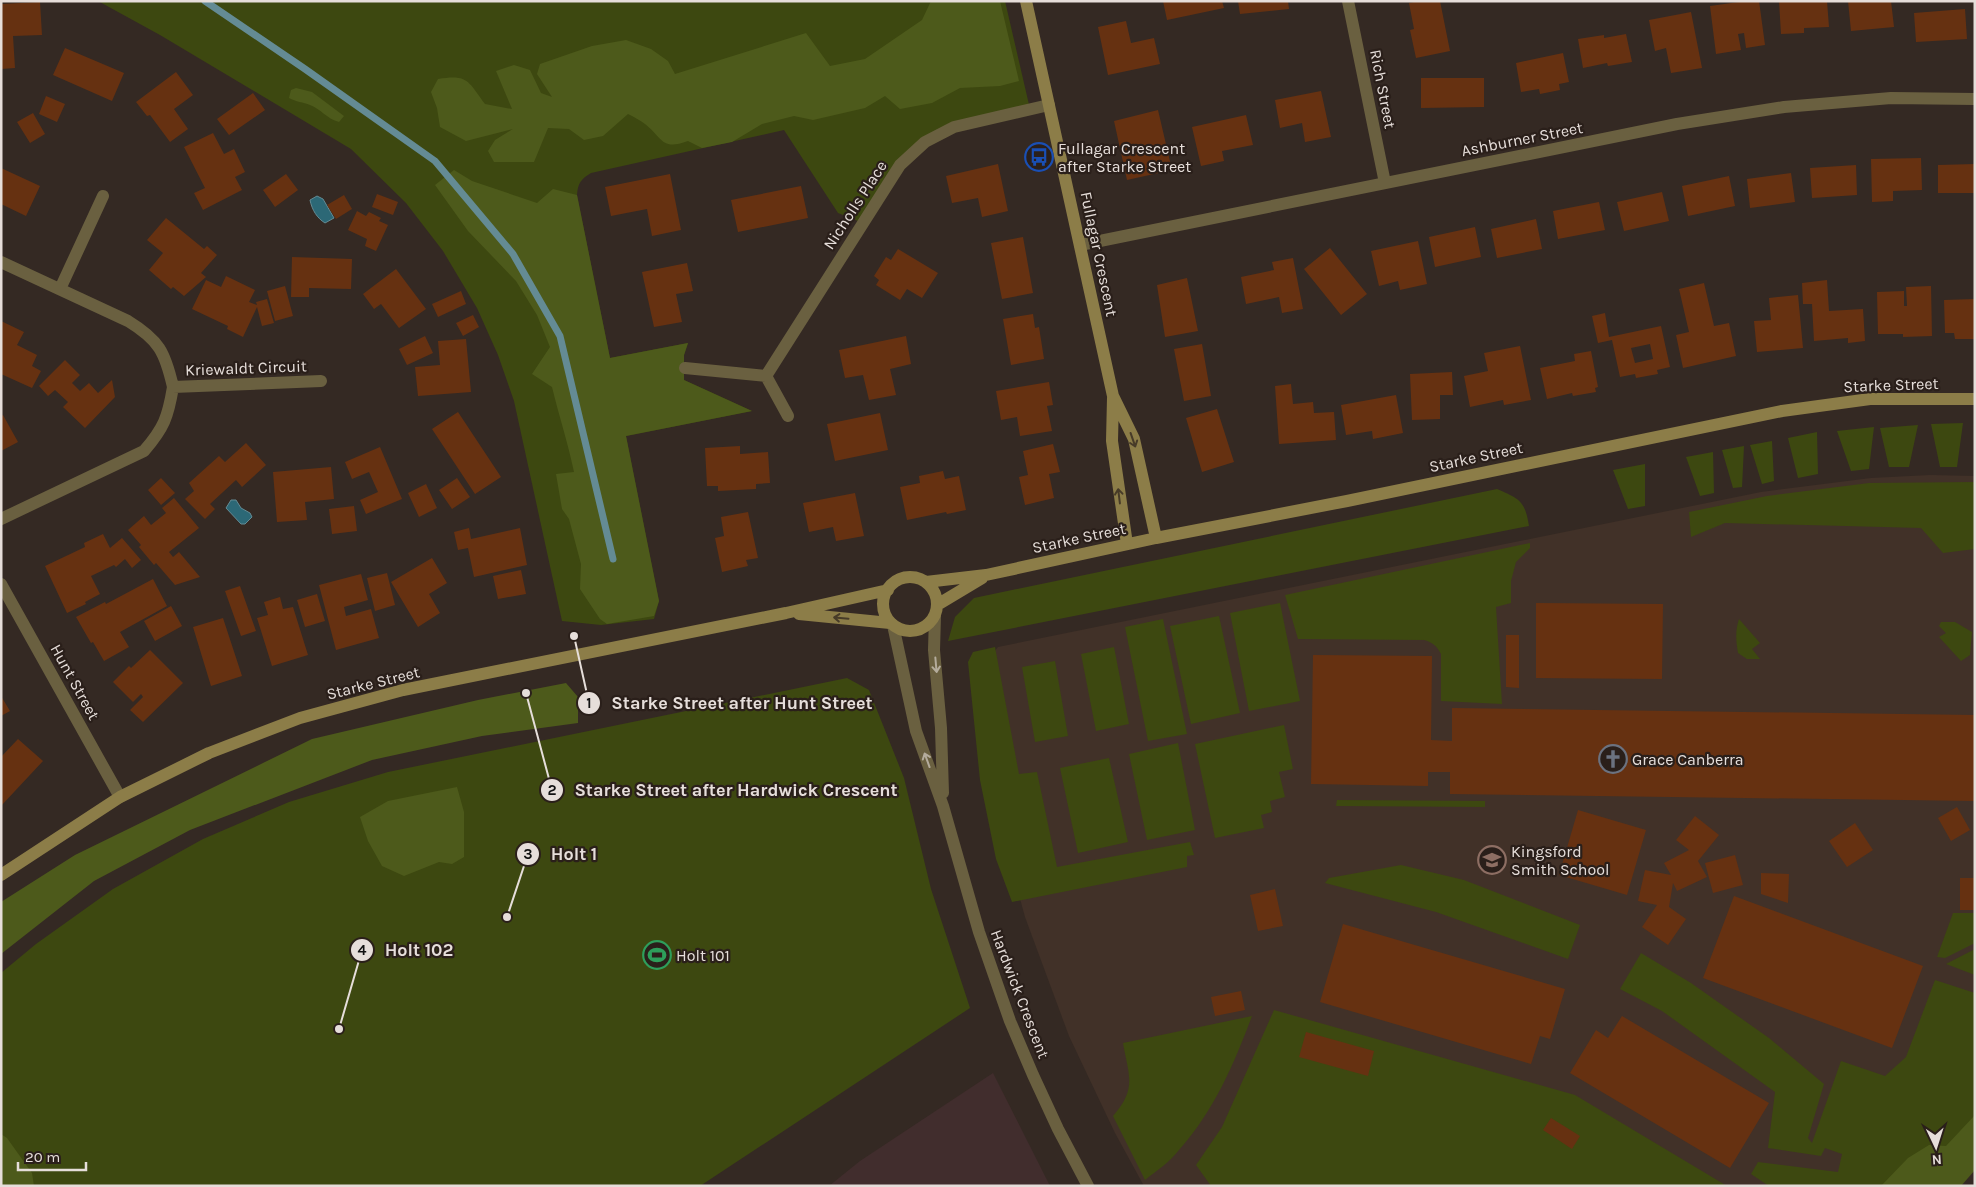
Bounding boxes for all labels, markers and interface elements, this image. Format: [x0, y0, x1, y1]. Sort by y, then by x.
street label: Rich Street [1366, 48, 1400, 130]
street label: Ashburner Street [1460, 118, 1584, 160]
place label: Fullagar Crescent after Starke Street [1058, 139, 1191, 176]
bus stop icon: Fullagar Crescent after Starke Street [1024, 142, 1054, 172]
street label: Nicholls Place [819, 157, 891, 253]
street label: Fullagar Crescent [1076, 190, 1122, 318]
street label: Kriewaldt Circuit [185, 356, 307, 380]
street label: Starke Street [1843, 374, 1939, 396]
one-way arrow [1129, 432, 1139, 448]
street label: Starke Street [1427, 438, 1525, 476]
one-way arrow [1114, 488, 1124, 504]
street label: Starke Street [1030, 519, 1128, 557]
one-way arrow [834, 613, 850, 623]
street label: Hunt Street [46, 641, 104, 723]
one-way arrow [931, 656, 941, 672]
street label: Starke Street [324, 662, 422, 704]
callout: Starke Street after Hunt Street [576, 687, 882, 720]
text: Starke Street after Hunt Street [611, 692, 873, 714]
text: 1 [586, 694, 592, 712]
church icon: Grace Canberra [1598, 744, 1628, 774]
place label: Grace Canberra [1632, 750, 1744, 769]
one-way arrow [922, 753, 931, 768]
callout: Starke Street after Hardwick Crescent [540, 773, 908, 806]
text: Starke Street after Hardwick Crescent [574, 779, 898, 801]
text: 2 [547, 781, 557, 799]
callout: Holt 1 [516, 837, 607, 870]
place label: Kingsford Smith School [1511, 842, 1609, 879]
text: Holt 1 [551, 843, 597, 865]
text: 3 [523, 845, 533, 863]
school or university icon: Kingsford Smith School [1477, 845, 1507, 875]
street label: Hardwick Crescent [987, 927, 1053, 1061]
callout: Holt 102 [350, 933, 464, 966]
text: Holt 102 [385, 939, 453, 961]
sports icon: Holt 101 [642, 940, 672, 970]
text: 4 [358, 941, 367, 959]
place label: Holt 101 [676, 946, 730, 965]
north arrow [1911, 1122, 1961, 1172]
scale bar [18, 1140, 85, 1172]
text: 20 m [25, 1148, 60, 1166]
text: N [1931, 1151, 1942, 1168]

